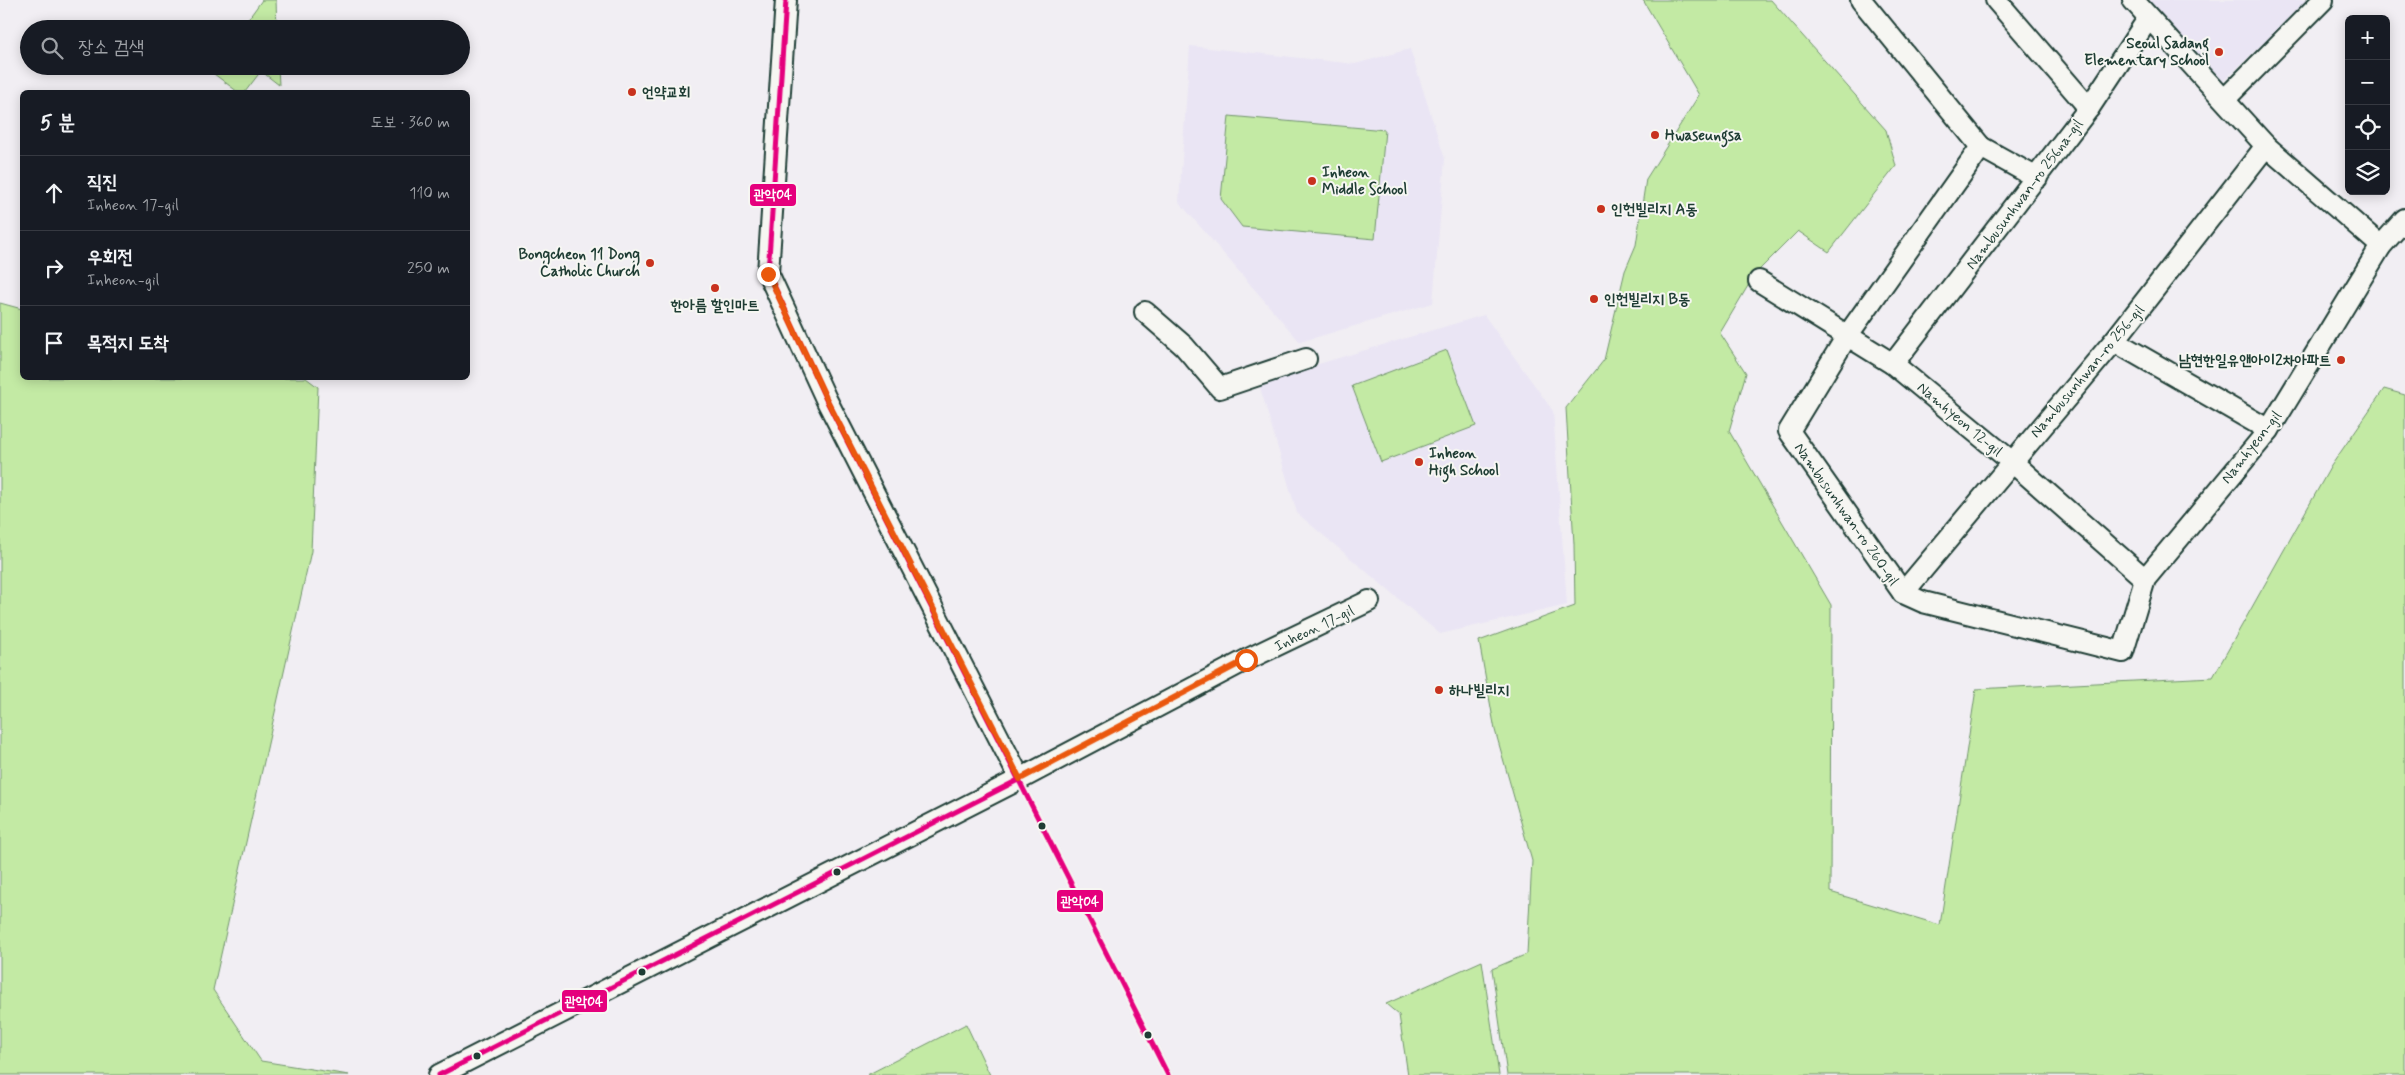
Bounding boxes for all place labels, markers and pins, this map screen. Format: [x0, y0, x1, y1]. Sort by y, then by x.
place label: Seoul Sadang Elementary School [2084, 34, 2209, 71]
marker: Seoul Sadang Elementary School [2213, 46, 2225, 58]
place label: 언약교회 [642, 83, 690, 103]
marker: 언약교회 [626, 86, 638, 98]
place label: Hwaseungsa [1665, 126, 1742, 148]
marker: Hwaseungsa [1649, 129, 1661, 141]
place label: Inheon Middle School [1322, 163, 1407, 200]
marker: Inheon Middle School [1306, 175, 1318, 187]
place label: 인헌빌리지 A동 [1611, 200, 1697, 220]
marker: 인헌빌리지 A동 [1595, 203, 1607, 215]
place label: Bongcheon 11 Dong Catholic Church [519, 245, 640, 282]
marker: Bongcheon 11 Dong Catholic Church [644, 257, 656, 269]
marker: 한아름 할인마트 [709, 282, 721, 294]
place label: 인헌빌리지 B동 [1604, 290, 1690, 310]
marker: 인헌빌리지 B동 [1588, 293, 1600, 305]
place label: 한아름 할인마트 [670, 296, 759, 316]
place label: 남현한일유앤아이2차아파트 [2179, 351, 2331, 371]
marker: 남현한일유앤아이2차아파트 [2335, 354, 2347, 366]
place label: Inheon High School [1429, 444, 1499, 483]
marker: Inheon High School [1413, 456, 1425, 468]
place label: 하나빌리지 [1449, 681, 1509, 701]
marker: 하나빌리지 [1433, 684, 1445, 696]
unlabelled marker [1037, 821, 1047, 831]
unlabelled marker [832, 867, 842, 877]
unlabelled marker [637, 967, 647, 977]
unlabelled marker [1143, 1030, 1153, 1040]
unlabelled marker [472, 1051, 482, 1061]

